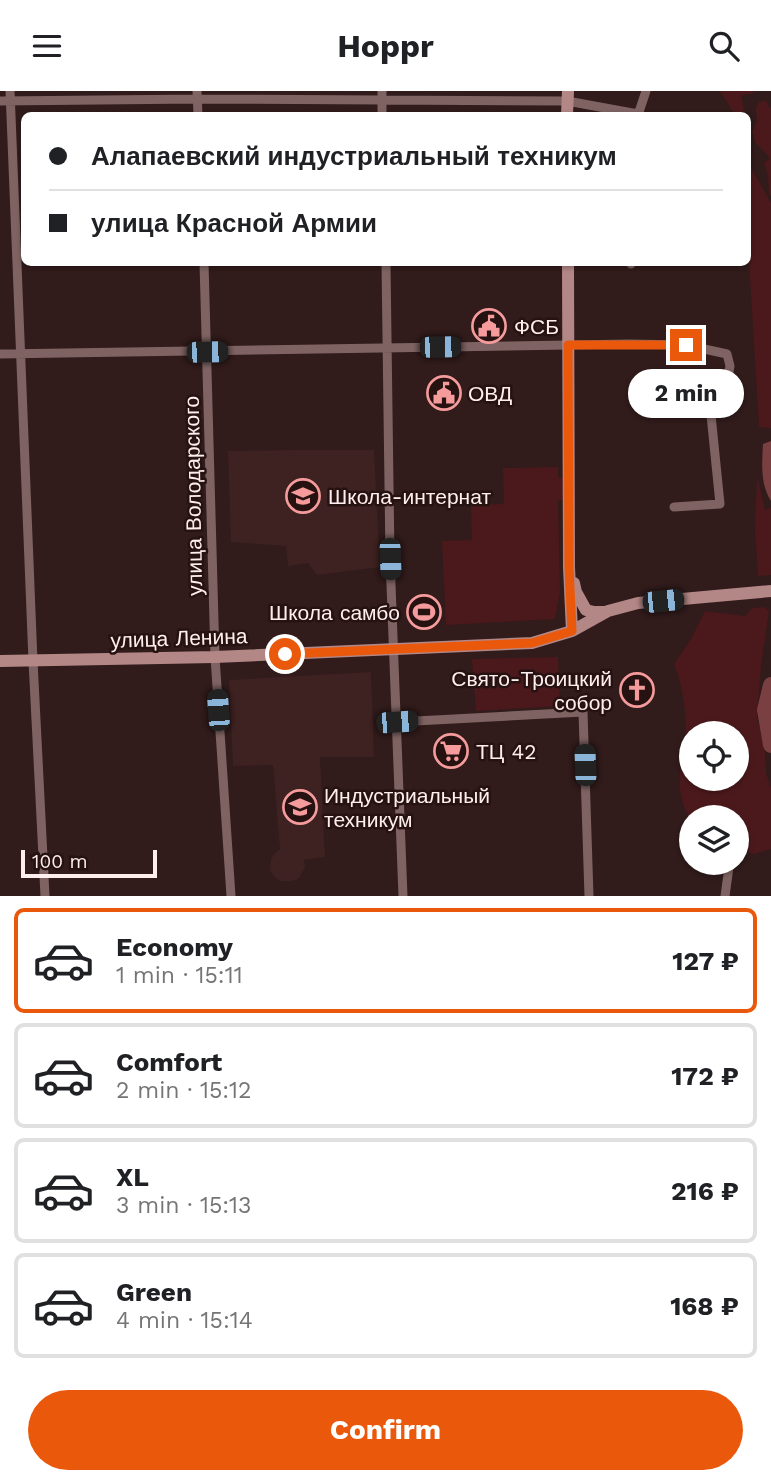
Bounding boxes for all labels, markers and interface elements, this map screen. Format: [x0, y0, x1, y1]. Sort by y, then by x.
icon: menu [28, 27, 66, 65]
text: Hoppr [337, 27, 434, 65]
icon: search [705, 27, 743, 65]
text: Алапаевский индустриальный техникум [91, 141, 617, 171]
text: улица Красной Армии [91, 208, 377, 238]
public building icon: ФСБ [470, 307, 508, 345]
place label: ФСБ [514, 314, 559, 339]
route end [670, 329, 702, 361]
car [419, 336, 462, 358]
car [186, 341, 229, 363]
callout: 2 min [628, 369, 744, 419]
public building icon: ОВД [425, 374, 463, 412]
text: 2 min [655, 380, 717, 407]
place label: ОВД [468, 381, 512, 406]
street label: улица Володарского [179, 396, 207, 596]
school or university icon: Школа-интернат [284, 477, 322, 515]
place label: Школа-интернат [328, 484, 491, 509]
car [379, 538, 402, 580]
car [642, 588, 685, 614]
sports icon: Школа самбо [405, 593, 443, 631]
place label: Школа самбо [269, 600, 400, 625]
street label: улица Ленина [110, 623, 248, 653]
route start [269, 638, 301, 670]
place label: Свято-Троицкий собор [451, 666, 612, 715]
church icon: Свято-Троицкий собор [618, 671, 656, 709]
car [207, 688, 230, 732]
car [376, 710, 419, 734]
map controls [679, 721, 749, 875]
button: locate [679, 721, 749, 791]
supermarket icon: ТЦ 42 [432, 732, 470, 770]
place label: ТЦ 42 [476, 739, 537, 764]
car [574, 744, 597, 786]
place label: Индустриальный техникум [324, 783, 490, 832]
school or university icon: Индустриальный техникум [281, 788, 319, 826]
button: layers [679, 805, 749, 875]
scale bar [21, 847, 158, 879]
text: 100 m [32, 850, 88, 873]
icon: car [32, 929, 95, 992]
text: Economy [116, 932, 233, 962]
text: 127 ₽ [672, 946, 739, 976]
text: 1 min · 15:11 [116, 962, 243, 989]
icon: car [32, 1044, 95, 1107]
text: Comfort [116, 1047, 222, 1077]
text: 172 ₽ [671, 1061, 739, 1091]
text: 2 min · 15:12 [116, 1077, 252, 1104]
icon: car [32, 1159, 95, 1222]
text: XL [116, 1162, 149, 1192]
text: 216 ₽ [671, 1176, 739, 1206]
text: 3 min · 15:13 [116, 1192, 252, 1219]
icon: car [32, 1274, 95, 1337]
text: Green [116, 1277, 192, 1307]
text: 168 ₽ [670, 1291, 739, 1321]
text: 4 min · 15:14 [116, 1307, 253, 1334]
button: Confirm [28, 1390, 743, 1470]

